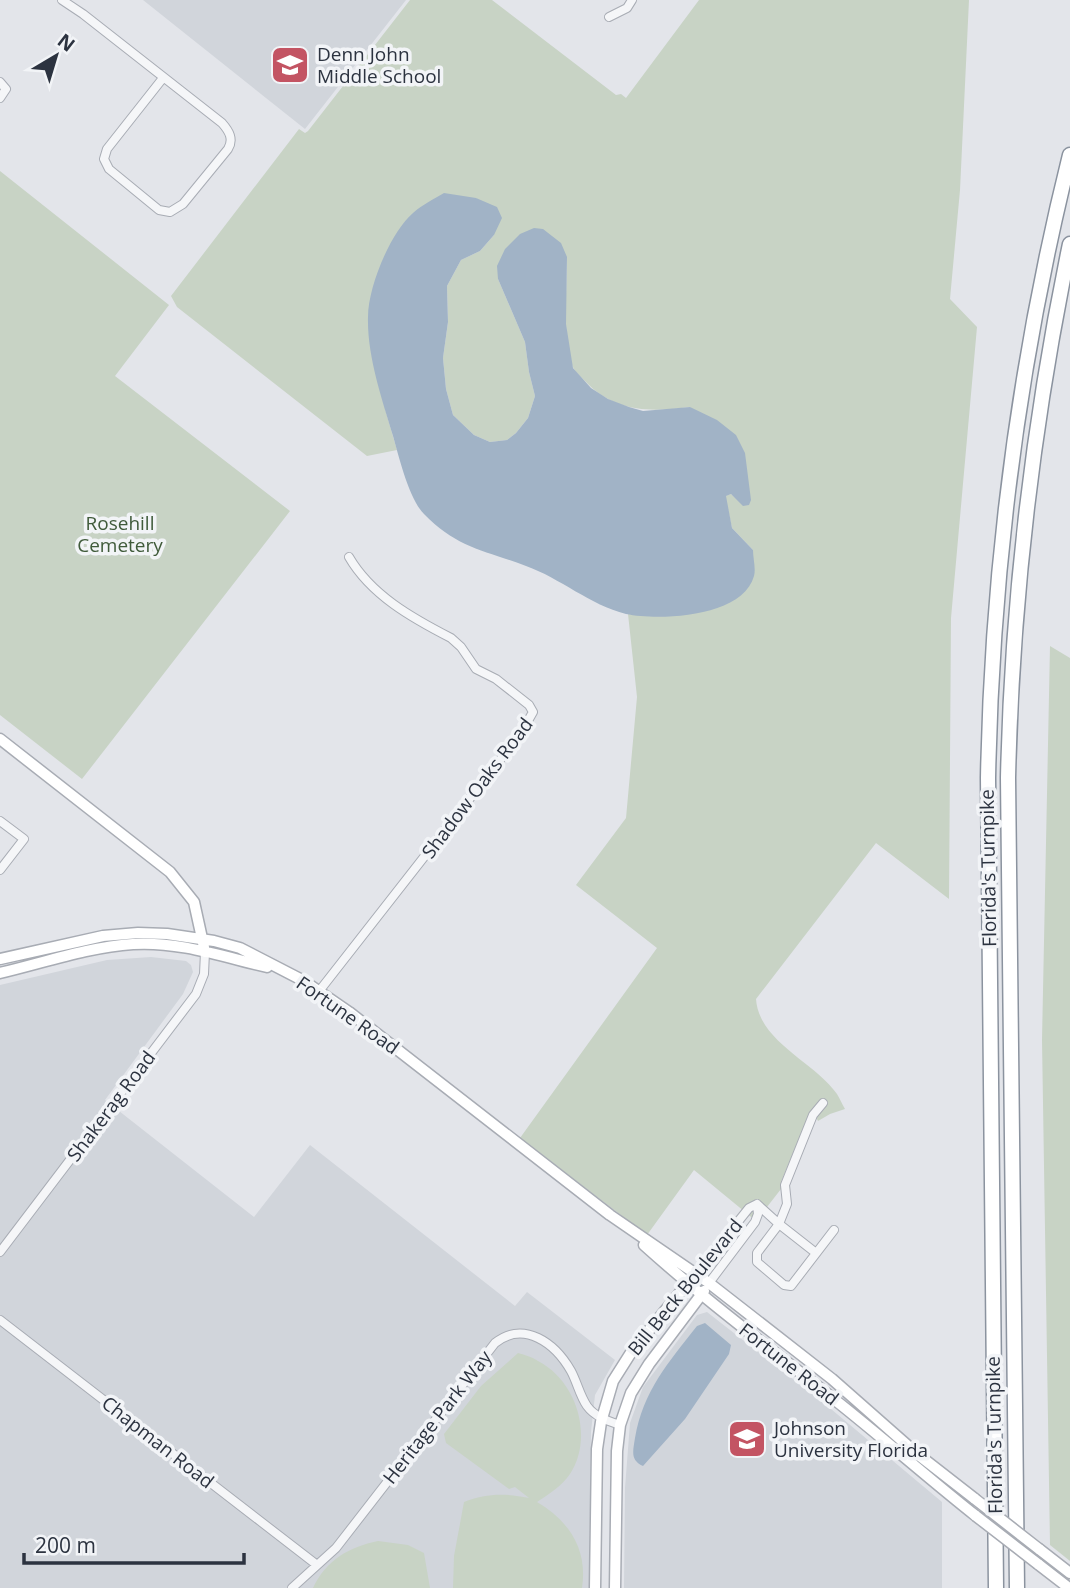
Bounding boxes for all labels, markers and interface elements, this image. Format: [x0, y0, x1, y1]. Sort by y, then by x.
north arrow [21, 21, 91, 91]
text: N [52, 28, 81, 58]
place label: Denn John Middle School [317, 41, 441, 89]
school or university icon: Denn John Middle School [269, 44, 311, 86]
park label: Rosehill Cemetery [77, 510, 163, 558]
street label: Shadow Oaks Road [415, 712, 539, 864]
street label: Florida's Turnpike [974, 789, 1002, 947]
street label: Fortune Road [291, 970, 405, 1060]
street label: Shakerag Road [61, 1045, 161, 1167]
street label: Bill Beck Boulevard [622, 1213, 748, 1361]
street label: Fortune Road [734, 1317, 844, 1411]
street label: Heritage Park Way [377, 1344, 498, 1489]
street label: Florida's Turnpike [980, 1356, 1008, 1514]
street label: Chapman Road [96, 1390, 220, 1494]
place label: Johnson University Florida [772, 1415, 928, 1463]
school or university icon: Johnson University Florida [726, 1418, 768, 1460]
scale bar [24, 1522, 245, 1566]
text: 200 m [35, 1531, 96, 1559]

